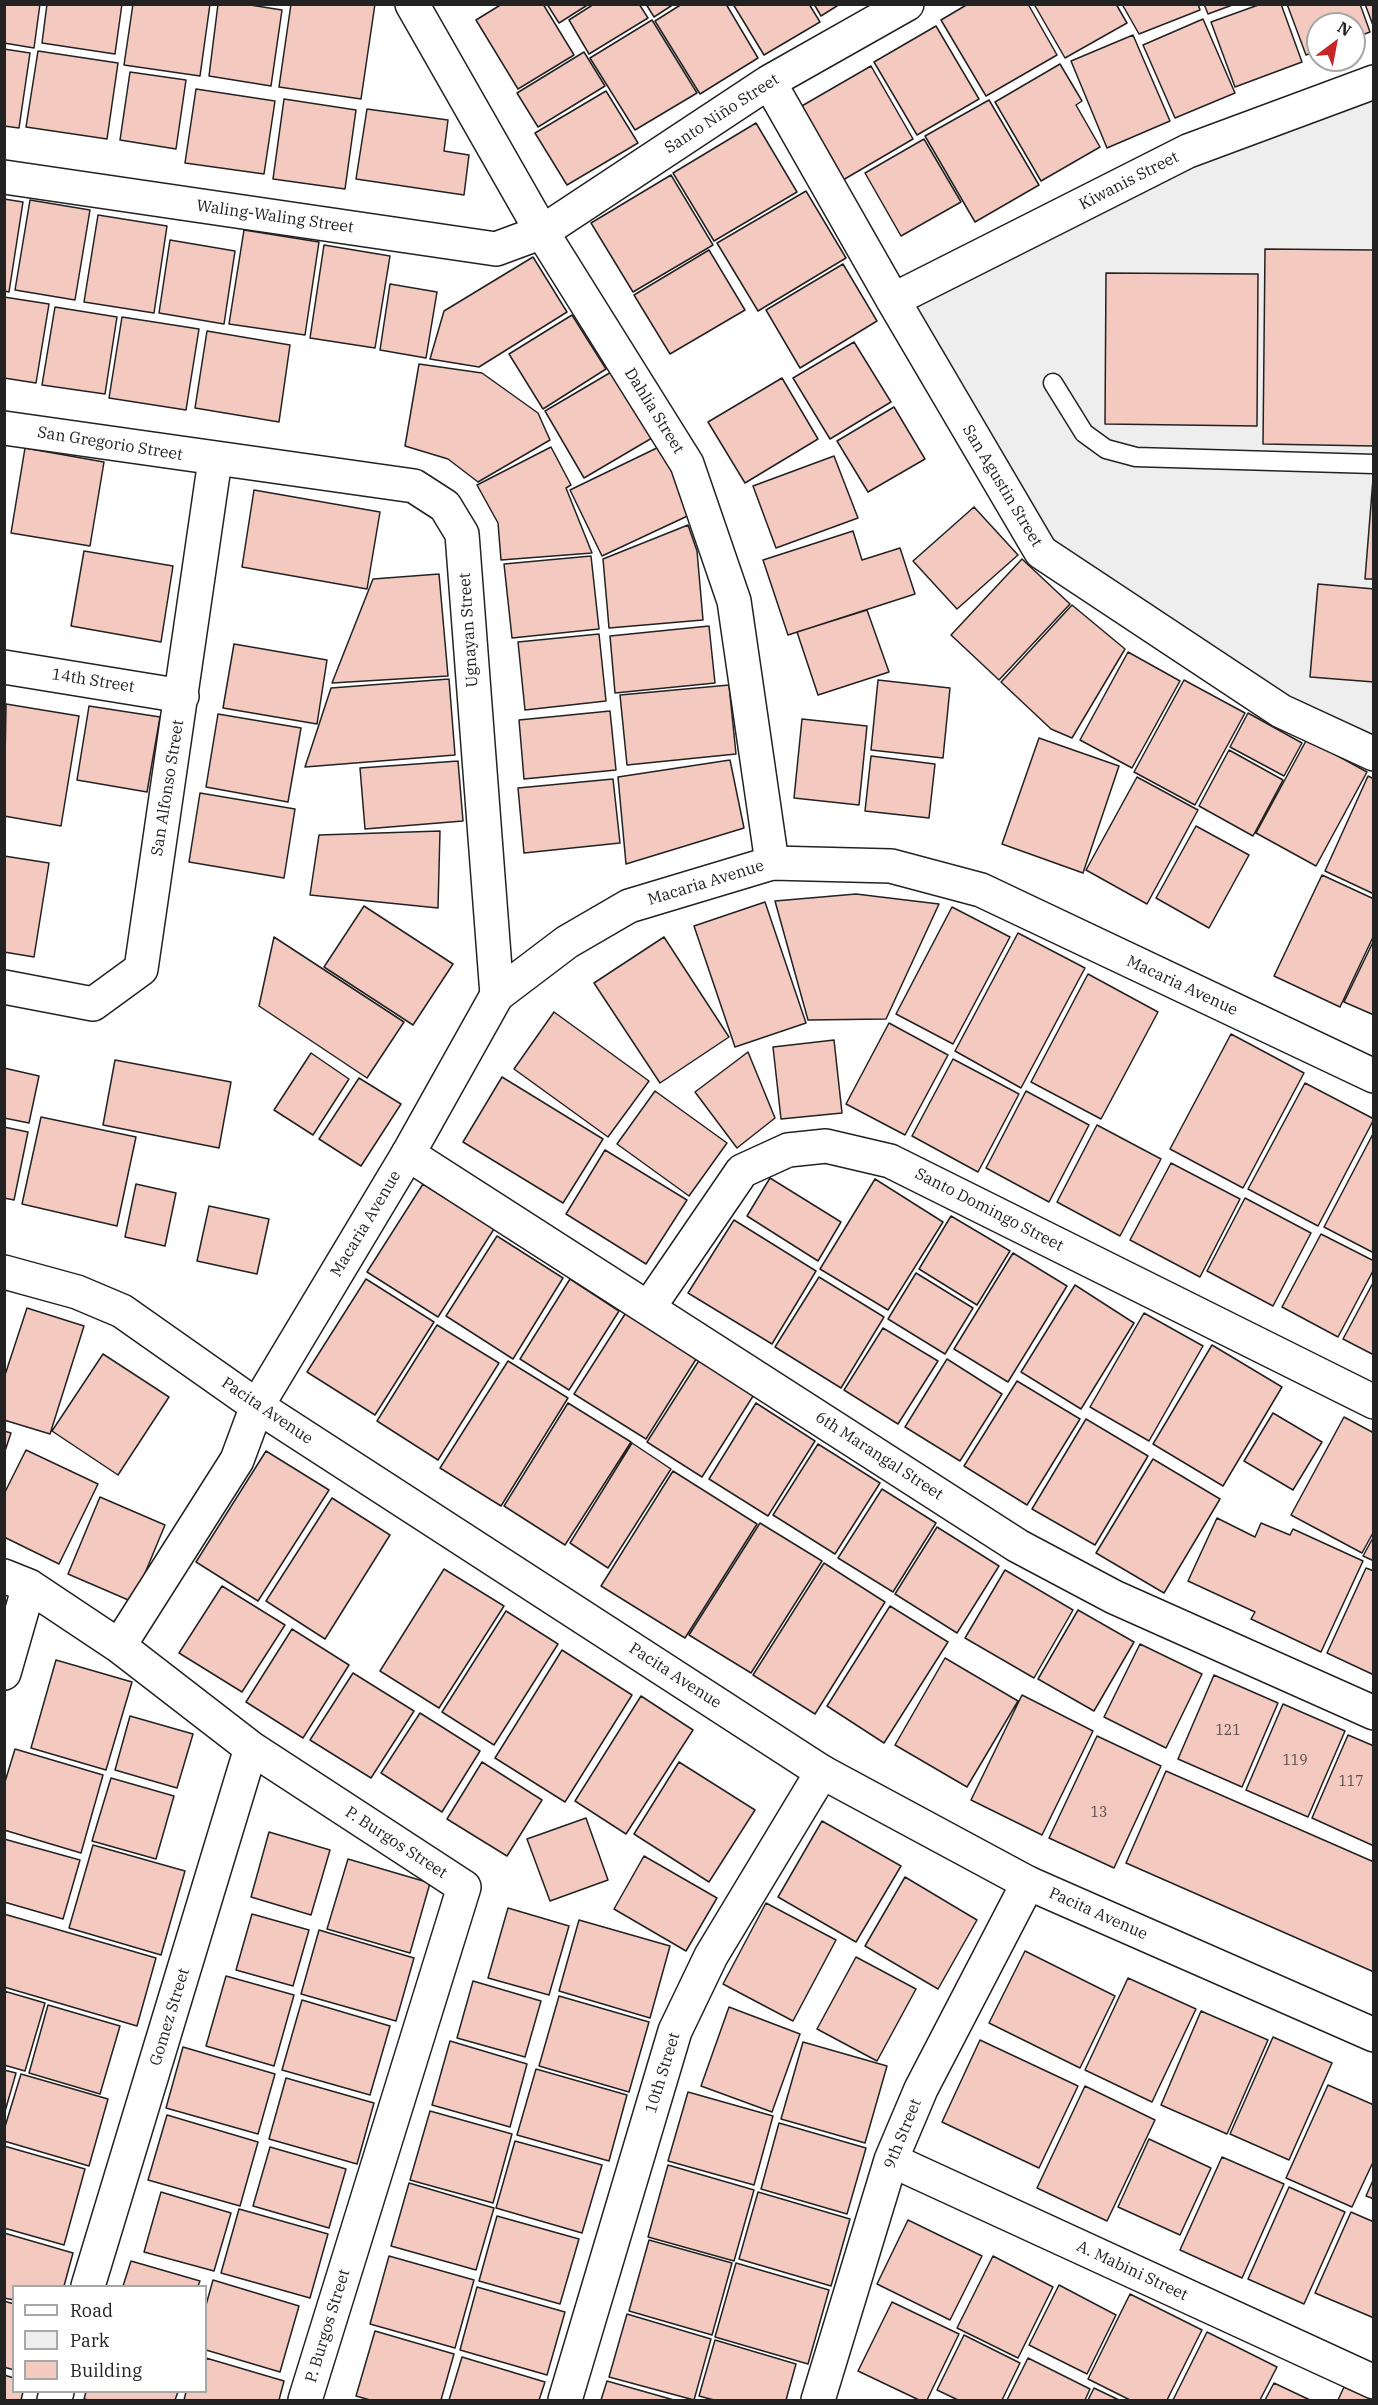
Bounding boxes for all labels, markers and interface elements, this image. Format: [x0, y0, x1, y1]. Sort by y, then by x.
north arrow [1306, 12, 1366, 72]
text: N [1334, 17, 1355, 40]
street label: Santo Niño Street [661, 70, 783, 158]
street label: Kiwanis Street [1076, 148, 1182, 214]
street label: Waling-Waling Street [195, 196, 355, 238]
street label: Dahlia Street [620, 365, 688, 457]
street label: San Agustin Street [958, 422, 1046, 550]
street label: San Gregorio Street [36, 423, 184, 465]
street label: Ugnayan Street [455, 572, 483, 688]
street label: 14th Street [50, 665, 136, 697]
street label: San Alfonso Street [148, 718, 188, 858]
street label: Macaria Avenue [646, 856, 766, 910]
street label: Macaria Avenue [1123, 952, 1241, 1020]
street label: Santo Domingo Street [912, 1164, 1066, 1256]
street label: Macaria Avenue [327, 1167, 405, 1281]
street label: Pacita Avenue [218, 1373, 316, 1449]
street label: 6th Marangal Street [811, 1408, 947, 1504]
street label: Pacita Avenue [625, 1639, 725, 1713]
house number: 121 [1215, 1723, 1241, 1739]
house number: 119 [1282, 1753, 1308, 1769]
house number: 117 [1338, 1774, 1364, 1790]
street label: P. Burgos Street [341, 1803, 451, 1883]
house number: 13 [1091, 1805, 1107, 1821]
street label: Pacita Avenue [1046, 1884, 1150, 1944]
street label: Gomez Street [146, 1966, 194, 2068]
street label: 10th Street [642, 2030, 684, 2116]
street label: 9th Street [880, 2096, 926, 2172]
street label: A. Mabini Street [1073, 2237, 1191, 2305]
street label: P. Burgos Street [302, 2267, 354, 2385]
legend [12, 2285, 207, 2393]
text: Road [70, 2299, 113, 2322]
text: Park [70, 2329, 109, 2352]
text: Building [70, 2359, 142, 2382]

